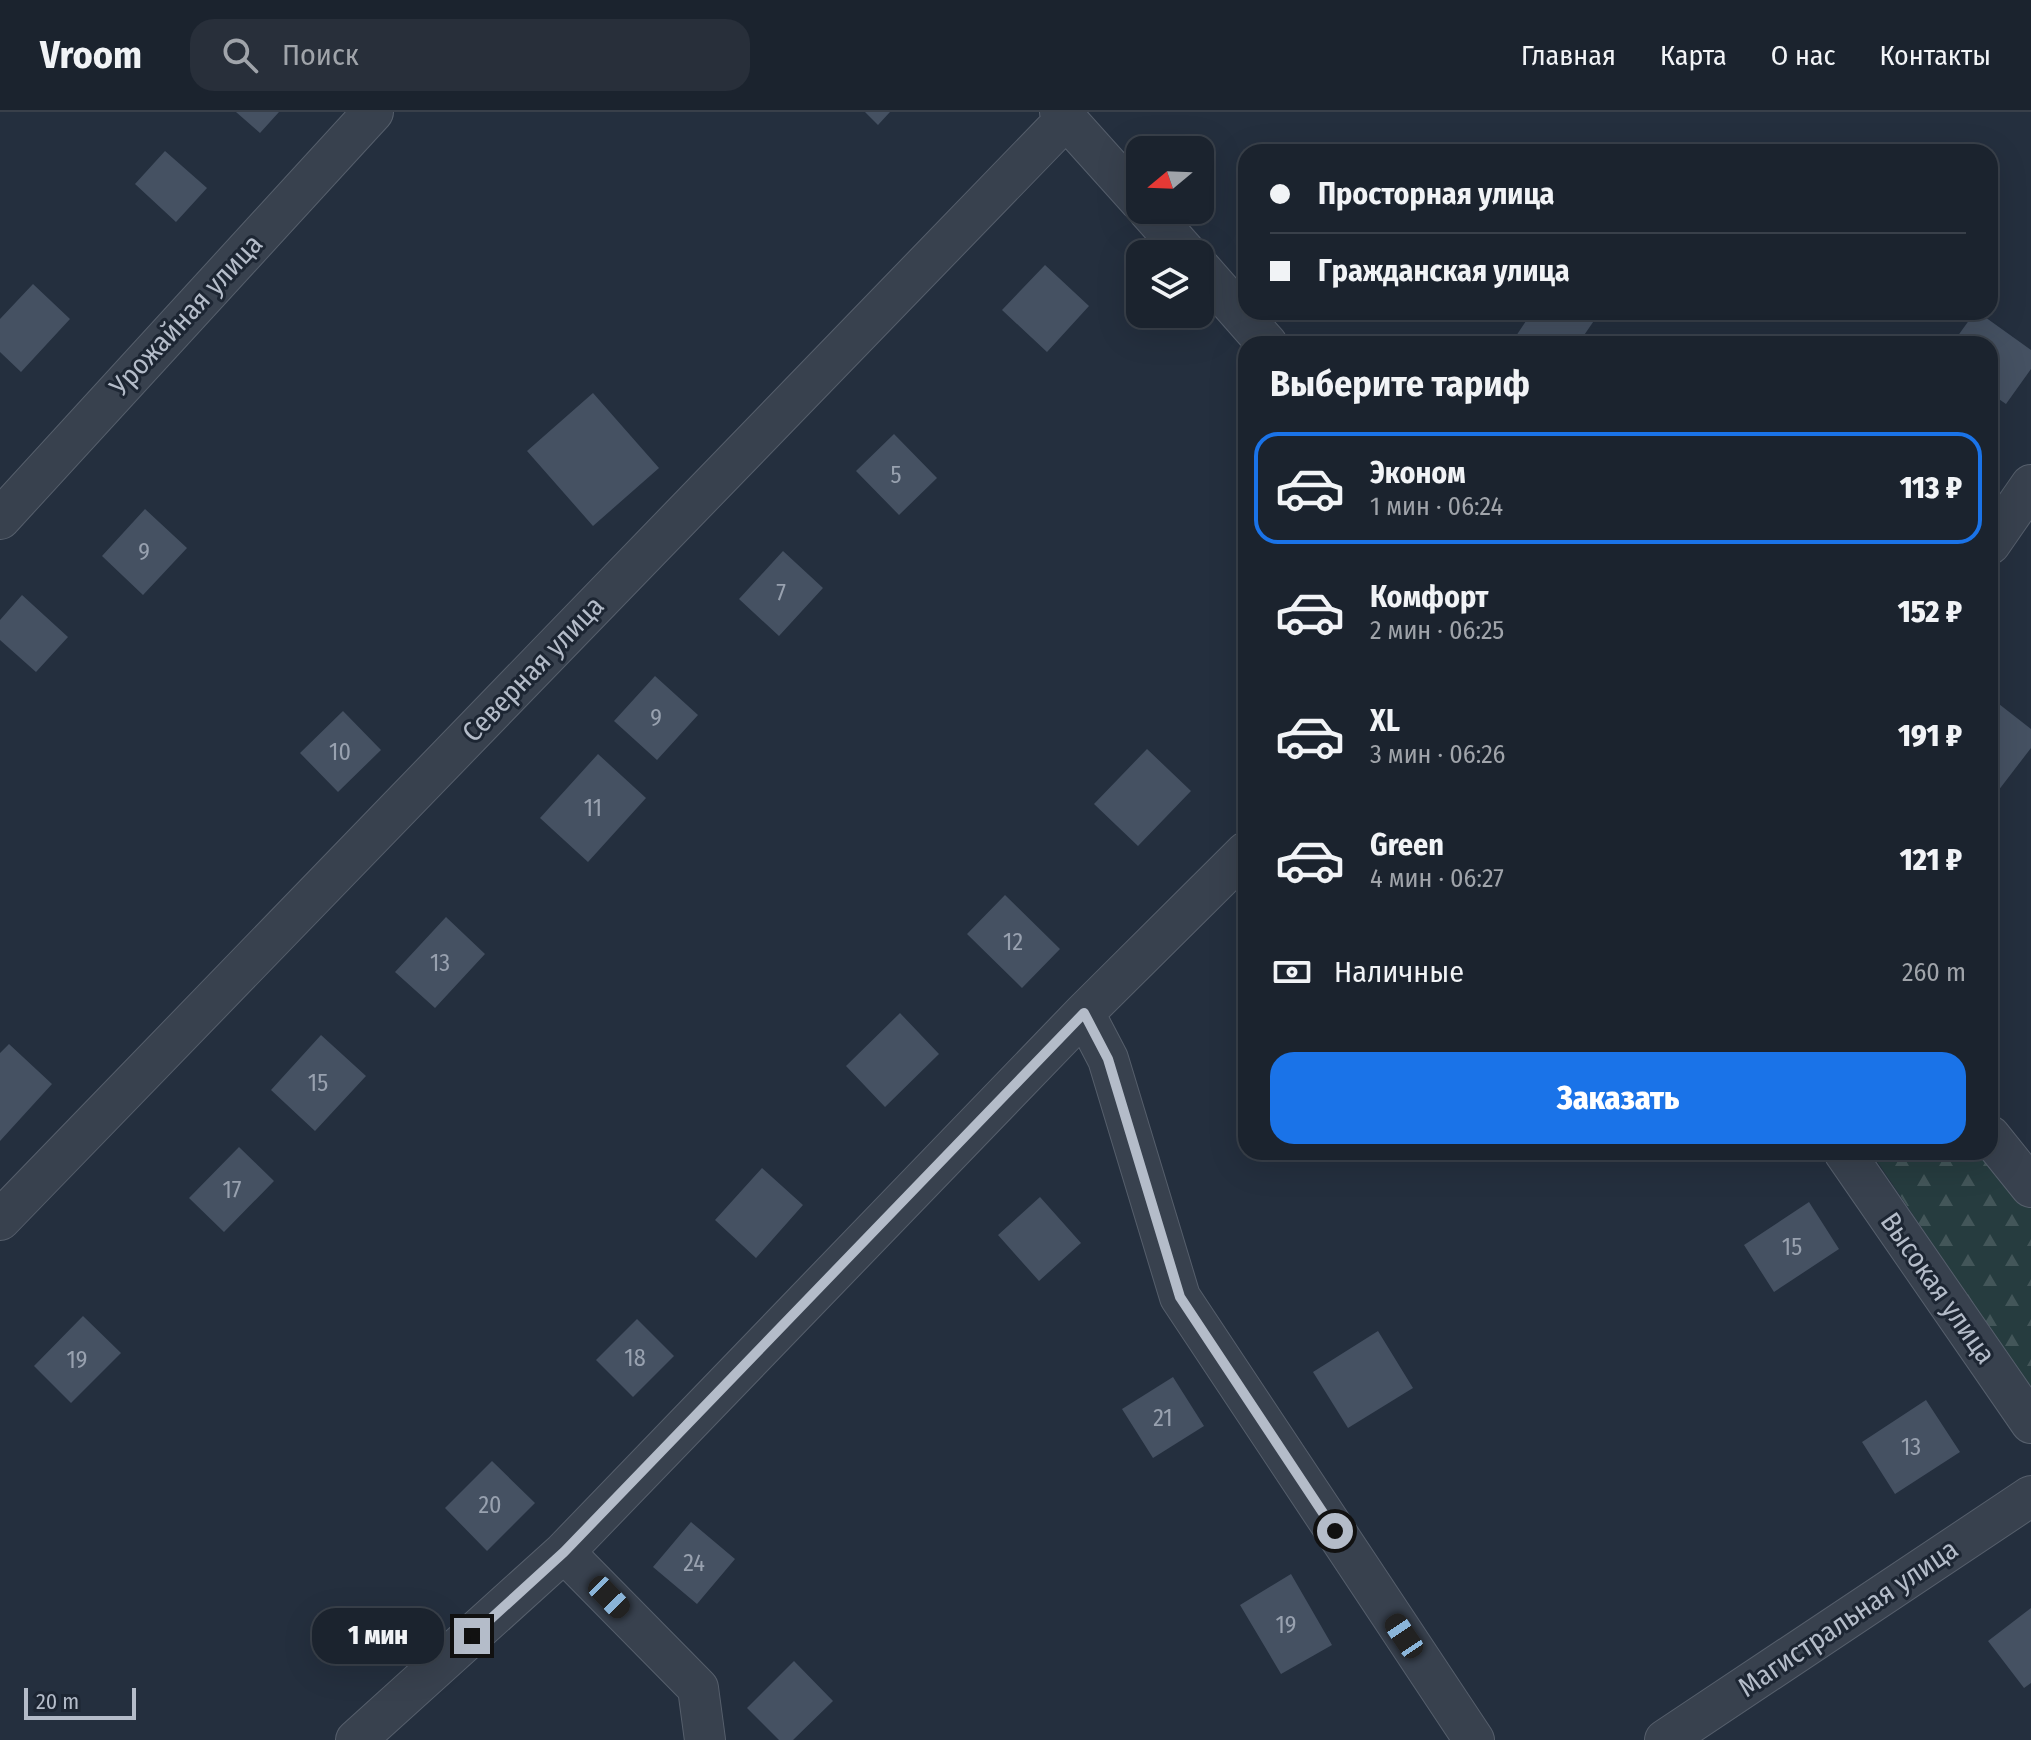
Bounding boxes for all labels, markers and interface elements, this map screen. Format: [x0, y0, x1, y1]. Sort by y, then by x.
search box [190, 19, 750, 91]
text: Vroom [40, 32, 142, 78]
icon: search [218, 33, 262, 77]
text: Поиск [282, 37, 359, 73]
text: Главная [1521, 39, 1616, 72]
text: Карта [1660, 39, 1727, 72]
text: О нас [1771, 39, 1836, 72]
text: Контакты [1880, 39, 1991, 72]
north arrow [1126, 136, 1214, 224]
map controls [1126, 136, 1214, 328]
text: Просторная улица [1318, 176, 1555, 212]
street label: Урожайная улица [102, 227, 269, 403]
button: layers [1126, 240, 1214, 328]
text: Гражданская улица [1318, 253, 1570, 289]
text: Выберите тариф [1270, 362, 1530, 406]
icon: car [1274, 452, 1346, 524]
text: Эконом [1370, 455, 1466, 491]
house number: 5 [890, 461, 902, 489]
text: 113 ₽ [1900, 470, 1962, 506]
text: 1 мин · 06:24 [1370, 491, 1503, 522]
house number: 9 [138, 538, 150, 566]
icon: car [1274, 576, 1346, 648]
house number: 7 [776, 579, 786, 607]
text: Комфорт [1370, 579, 1488, 615]
street label: Северная улица [455, 589, 611, 749]
text: 152 ₽ [1898, 594, 1962, 630]
text: 2 мин · 06:25 [1370, 615, 1504, 646]
icon: car [1274, 700, 1346, 772]
text: XL [1370, 703, 1400, 739]
house number: 9 [650, 704, 662, 732]
text: 191 ₽ [1898, 718, 1962, 754]
house number: 10 [329, 738, 351, 766]
text: 3 мин · 06:26 [1370, 739, 1506, 770]
house number: 11 [584, 794, 602, 822]
icon: car [1274, 824, 1346, 896]
text: Green [1370, 827, 1444, 863]
text: 121 ₽ [1900, 842, 1962, 878]
text: 4 мин · 06:27 [1370, 863, 1504, 894]
house number: 12 [1003, 928, 1023, 956]
house number: 13 [430, 949, 450, 977]
icon: cash [1270, 950, 1314, 994]
text: Наличные [1334, 954, 1464, 990]
text: 260 m [1902, 957, 1966, 988]
button: Заказать [1270, 1052, 1966, 1144]
house number: 15 [308, 1069, 328, 1097]
house number: 17 [222, 1176, 242, 1204]
street label: Высокая улица [1874, 1206, 2002, 1370]
house number: 15 [1782, 1233, 1802, 1261]
house number: 18 [624, 1344, 646, 1372]
house number: 19 [66, 1346, 88, 1374]
house number: 21 [1153, 1404, 1173, 1432]
house number: 13 [1901, 1433, 1921, 1461]
house number: 20 [478, 1491, 502, 1519]
route start [1317, 1513, 1353, 1549]
street label: Магистральная улица [1732, 1532, 1964, 1704]
house number: 24 [683, 1549, 705, 1577]
car [584, 1571, 634, 1623]
callout: 1 мин [312, 1608, 444, 1664]
car [1381, 1609, 1427, 1663]
house number: 19 [1275, 1611, 1297, 1639]
route end [454, 1618, 490, 1654]
text: 1 мин [348, 1620, 408, 1651]
scale bar [24, 1684, 136, 1720]
text: 20 m [36, 1688, 79, 1715]

